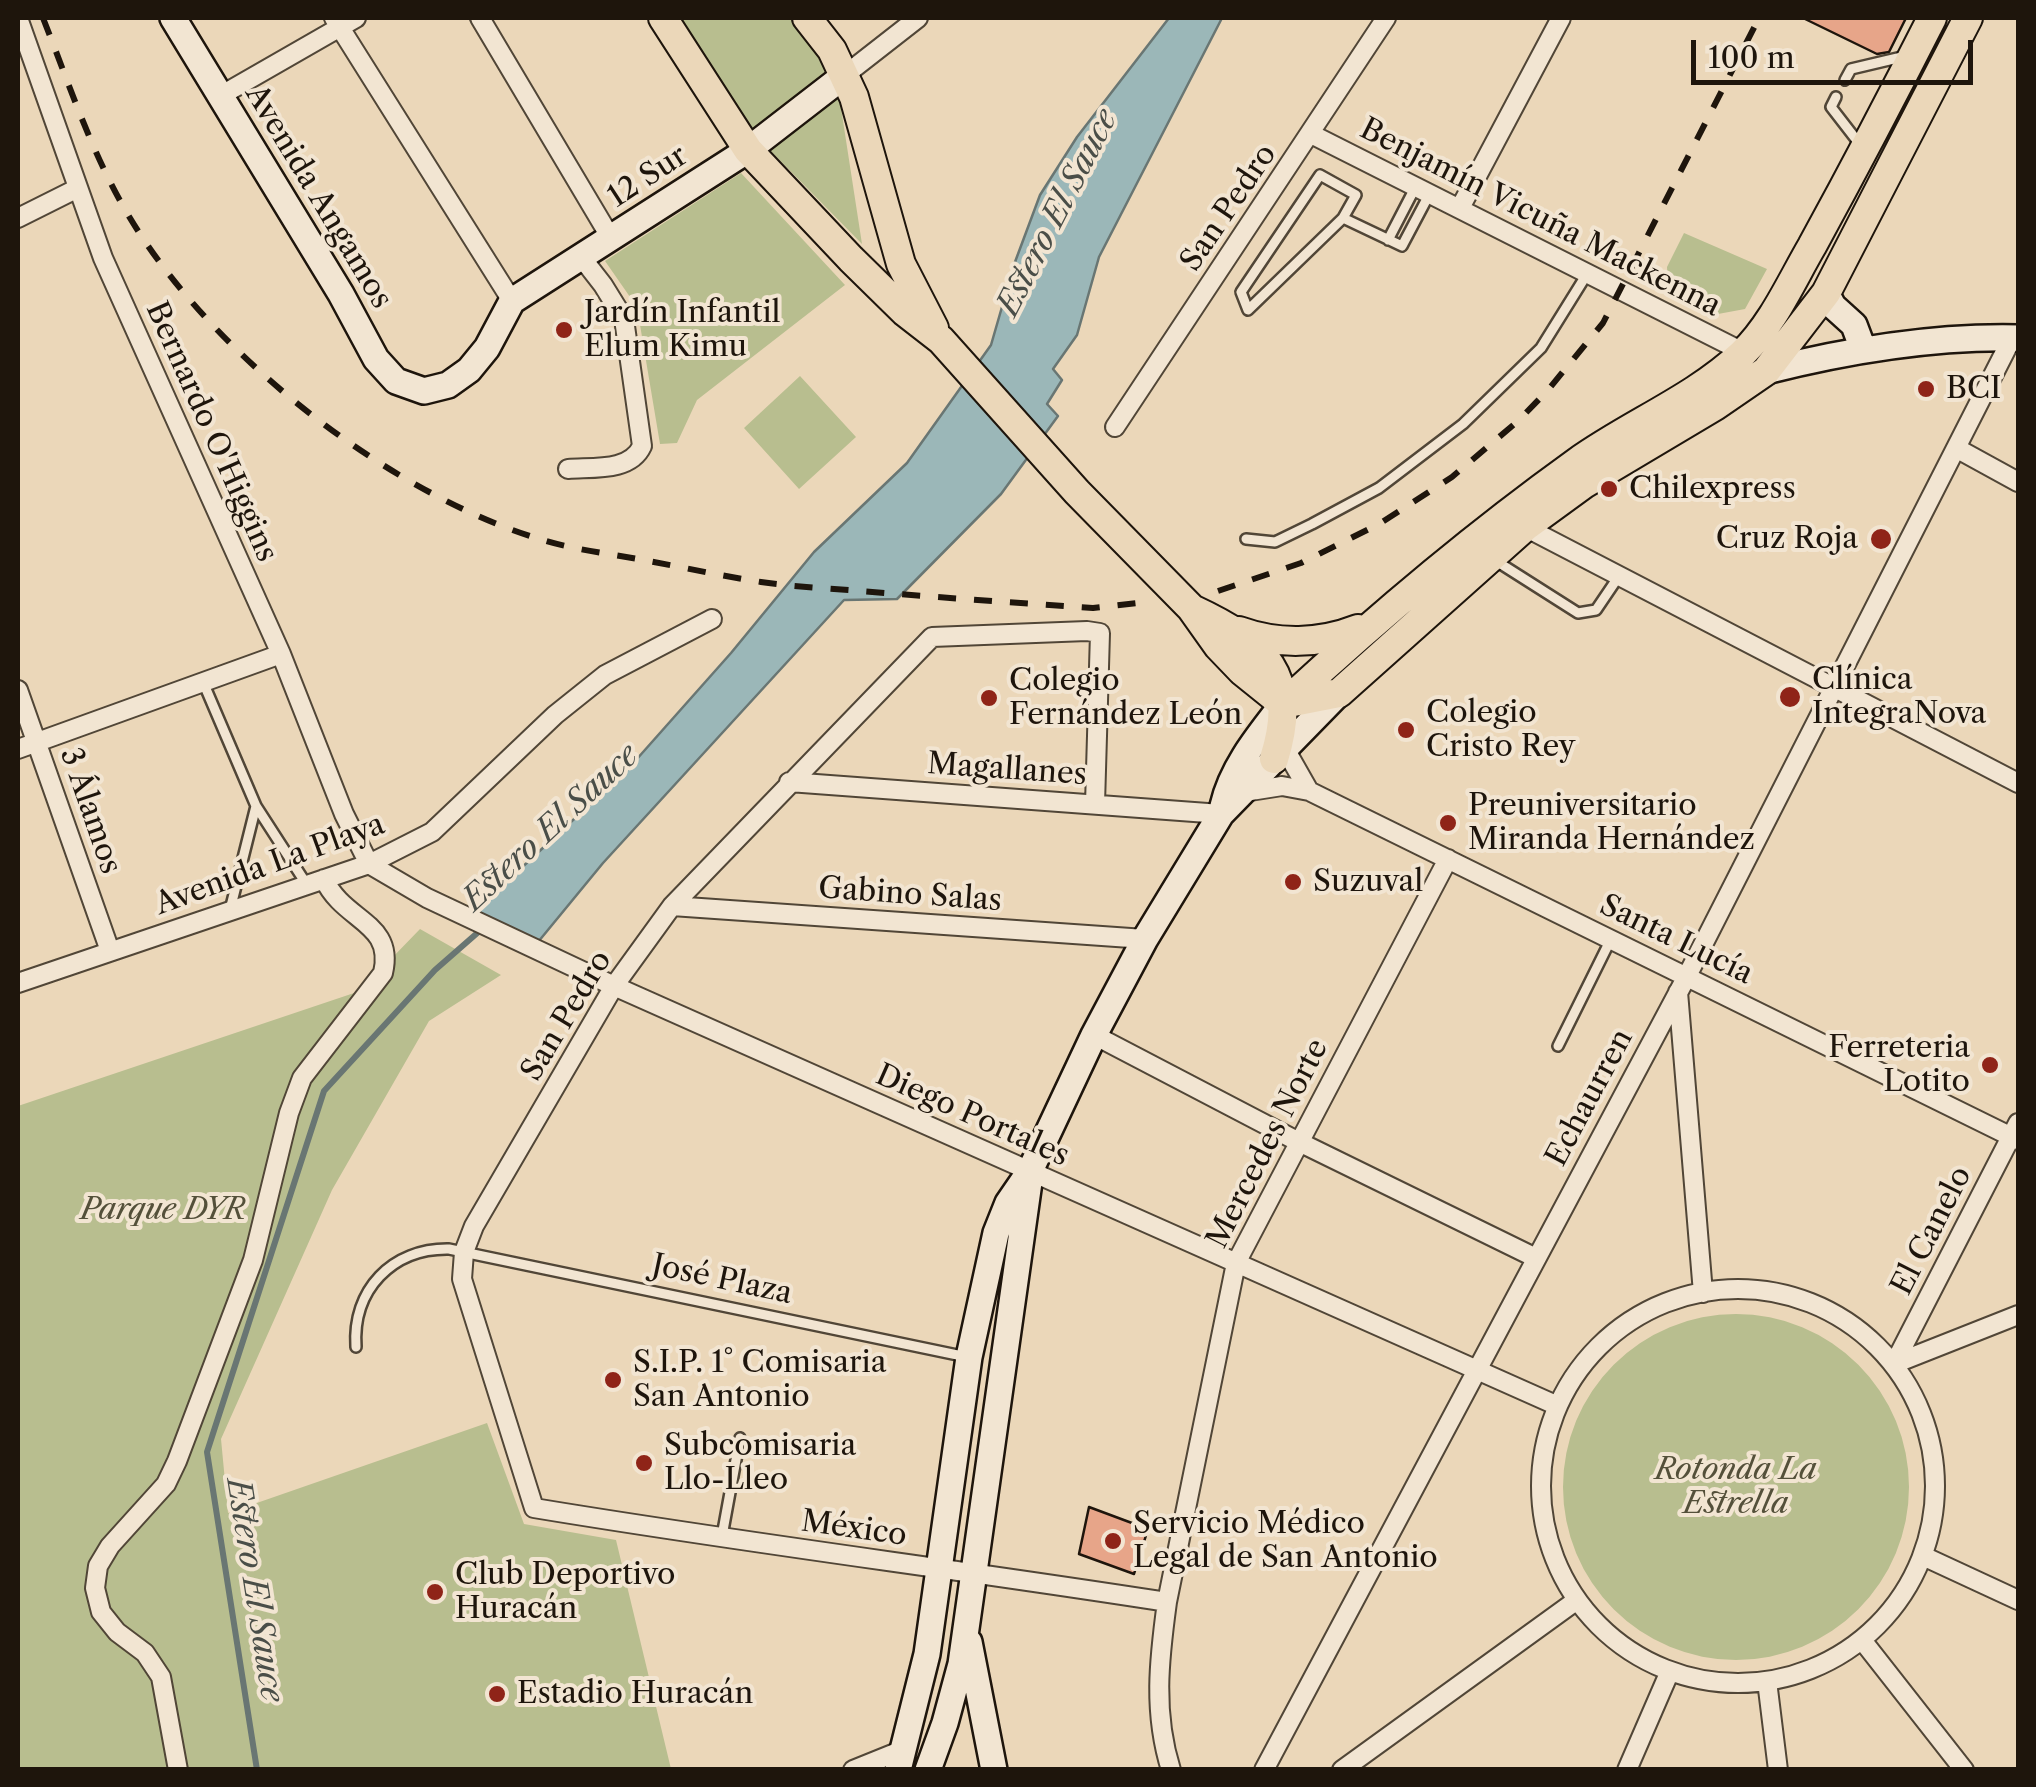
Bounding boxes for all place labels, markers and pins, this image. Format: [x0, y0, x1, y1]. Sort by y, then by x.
place label: Jardín Infantil Elum Kimu [584, 295, 780, 366]
marker: Jardín Infantil Elum Kimu [553, 319, 575, 341]
place label: BCI [1946, 371, 2001, 407]
marker: BCI [1915, 378, 1937, 400]
place label: Chilexpress [1629, 471, 1796, 507]
marker: Chilexpress [1598, 478, 1620, 500]
place label: Cruz Roja [1716, 521, 1858, 557]
marker: Cruz Roja [1868, 526, 1894, 552]
place label: Clínica IntegraNova [1812, 662, 1986, 732]
place label: Colegio Fernández León [1009, 663, 1242, 734]
marker: Clínica IntegraNova [1777, 684, 1803, 710]
marker: Colegio Fernández León [978, 687, 1000, 709]
place label: Colegio Cristo Rey [1426, 695, 1575, 766]
marker: Colegio Cristo Rey [1395, 719, 1417, 741]
place label: Preuniversitario Miranda Hernández [1468, 788, 1755, 858]
marker: Preuniversitario Miranda Hernández [1437, 812, 1459, 834]
place label: Suzuval [1313, 864, 1423, 900]
marker: Suzuval [1282, 871, 1304, 893]
place label: Ferreteria Lotito [1828, 1030, 1970, 1100]
marker: Ferreteria Lotito [1979, 1054, 2001, 1076]
place label: S.I.P. 1° Comisaria San Antonio [633, 1345, 887, 1416]
marker: S.I.P. 1° Comisaria San Antonio [602, 1369, 624, 1391]
place label: Subcomisaria Llo-Lleo [664, 1428, 856, 1498]
marker: Subcomisaria Llo-Lleo [633, 1452, 655, 1474]
place label: Servicio Médico Legal de San Antonio [1133, 1506, 1438, 1576]
marker: Servicio Médico Legal de San Antonio [1102, 1530, 1124, 1552]
place label: Club Deportivo Huracán [455, 1557, 675, 1628]
marker: Club Deportivo Huracán [424, 1581, 446, 1603]
place label: Estadio Huracán [517, 1676, 753, 1712]
marker: Estadio Huracán [486, 1683, 508, 1705]

